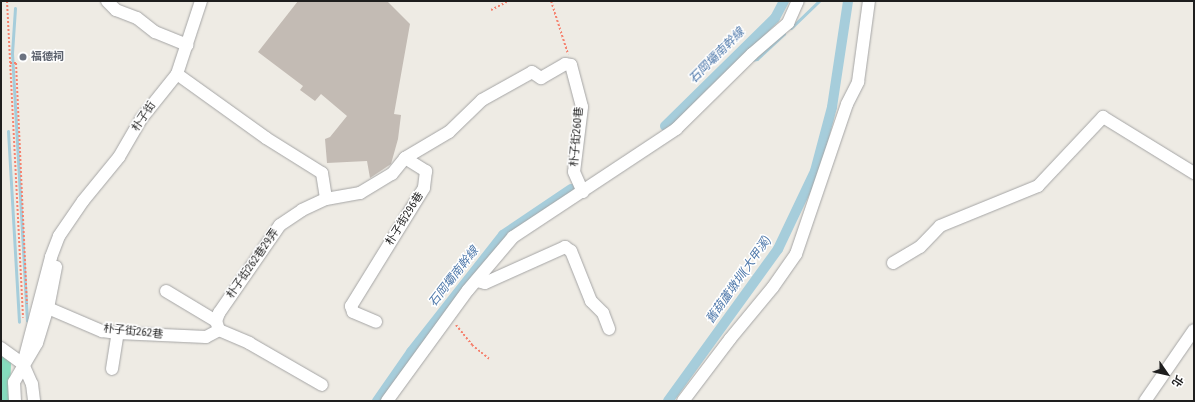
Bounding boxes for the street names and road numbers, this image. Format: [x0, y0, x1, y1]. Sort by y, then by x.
street label: 朴子街 [129, 100, 159, 134]
street label: 朴子街260巷 [568, 106, 586, 168]
street label: 朴子街296巷 [383, 190, 427, 248]
street label: 朴子街262巷29弄 [224, 227, 282, 301]
street label: 朴子街262巷 [102, 322, 164, 342]

